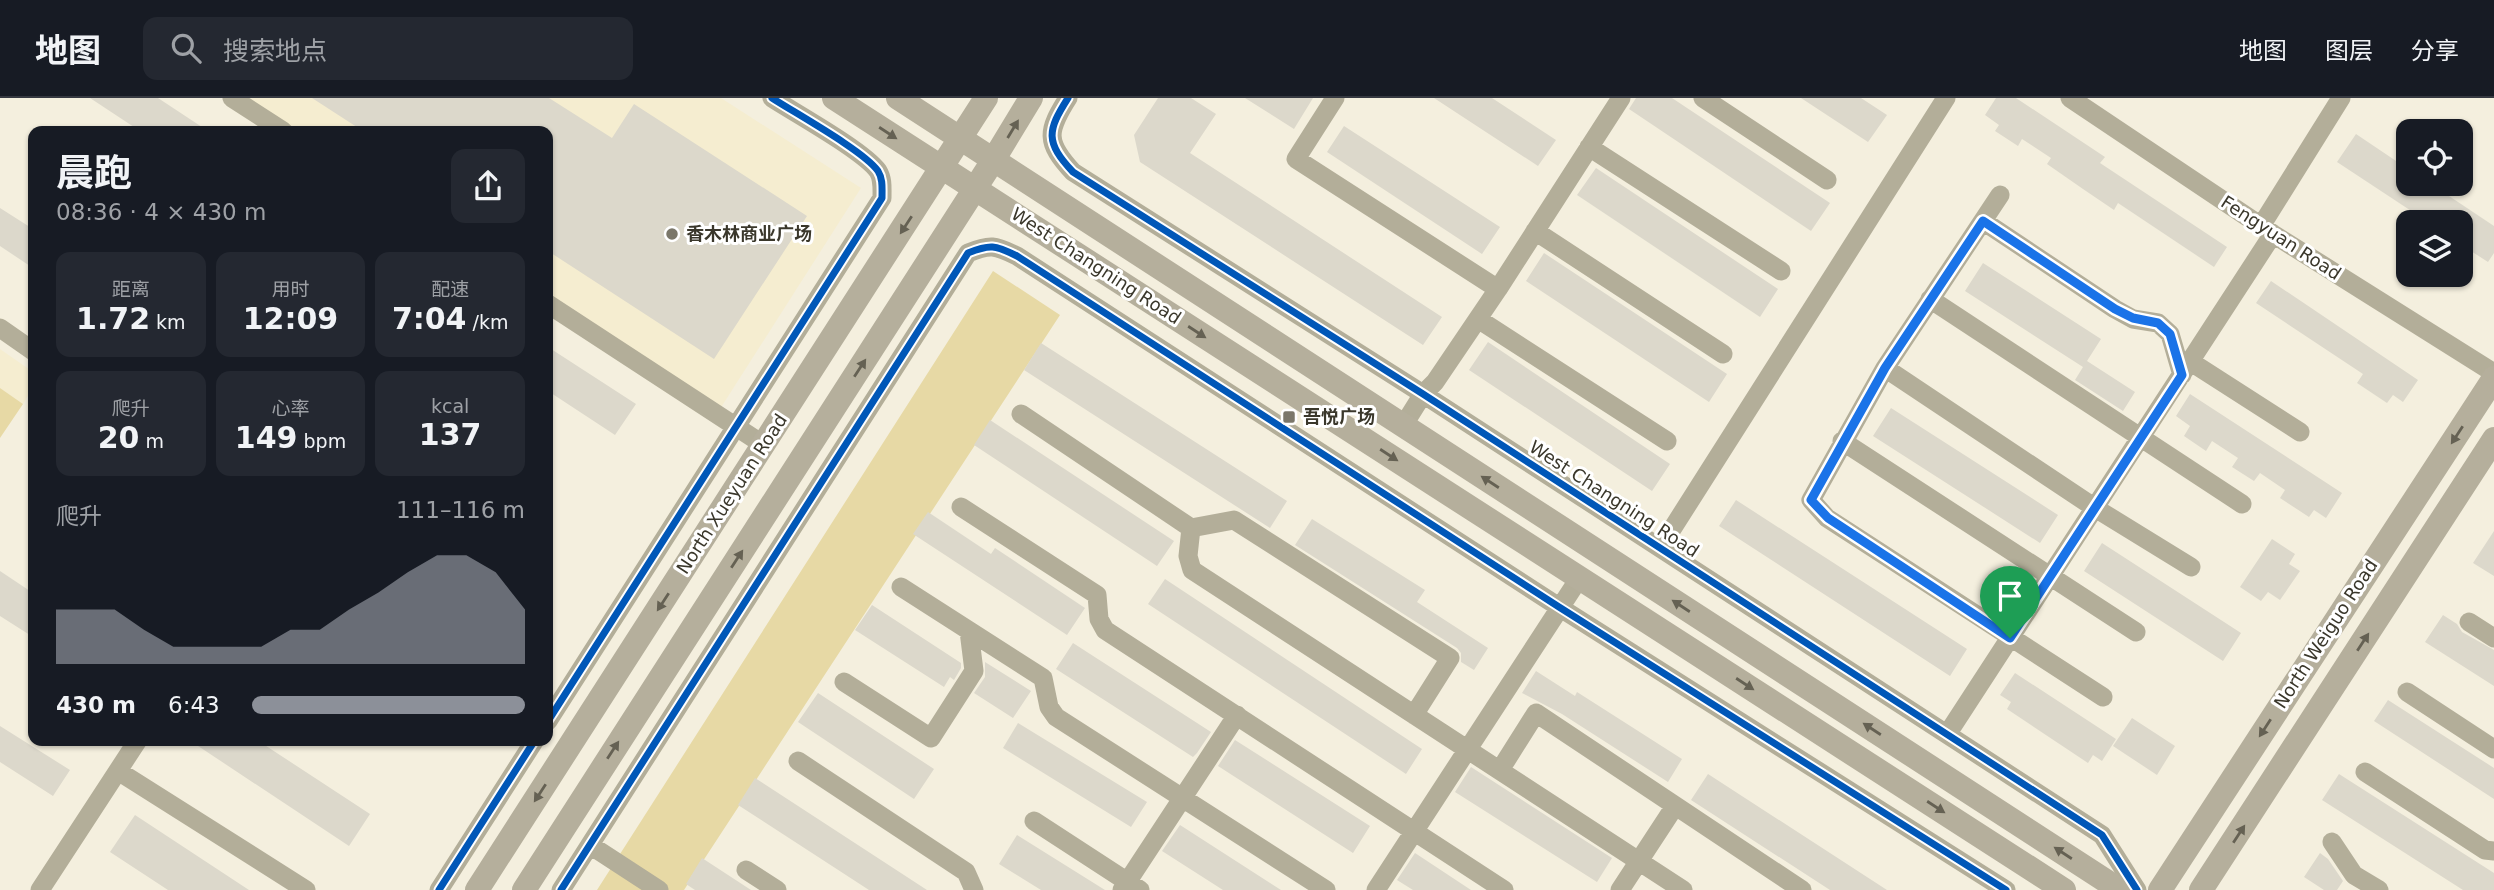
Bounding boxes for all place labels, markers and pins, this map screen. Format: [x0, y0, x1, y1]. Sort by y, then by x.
place label: 香木林商业广场 [686, 223, 812, 244]
marker: 香木林商业广场 [664, 226, 680, 242]
place label: 吾悦广场 [1303, 406, 1375, 427]
marker: 吾悦广场 [1281, 409, 1297, 425]
pin [1980, 566, 2040, 638]

